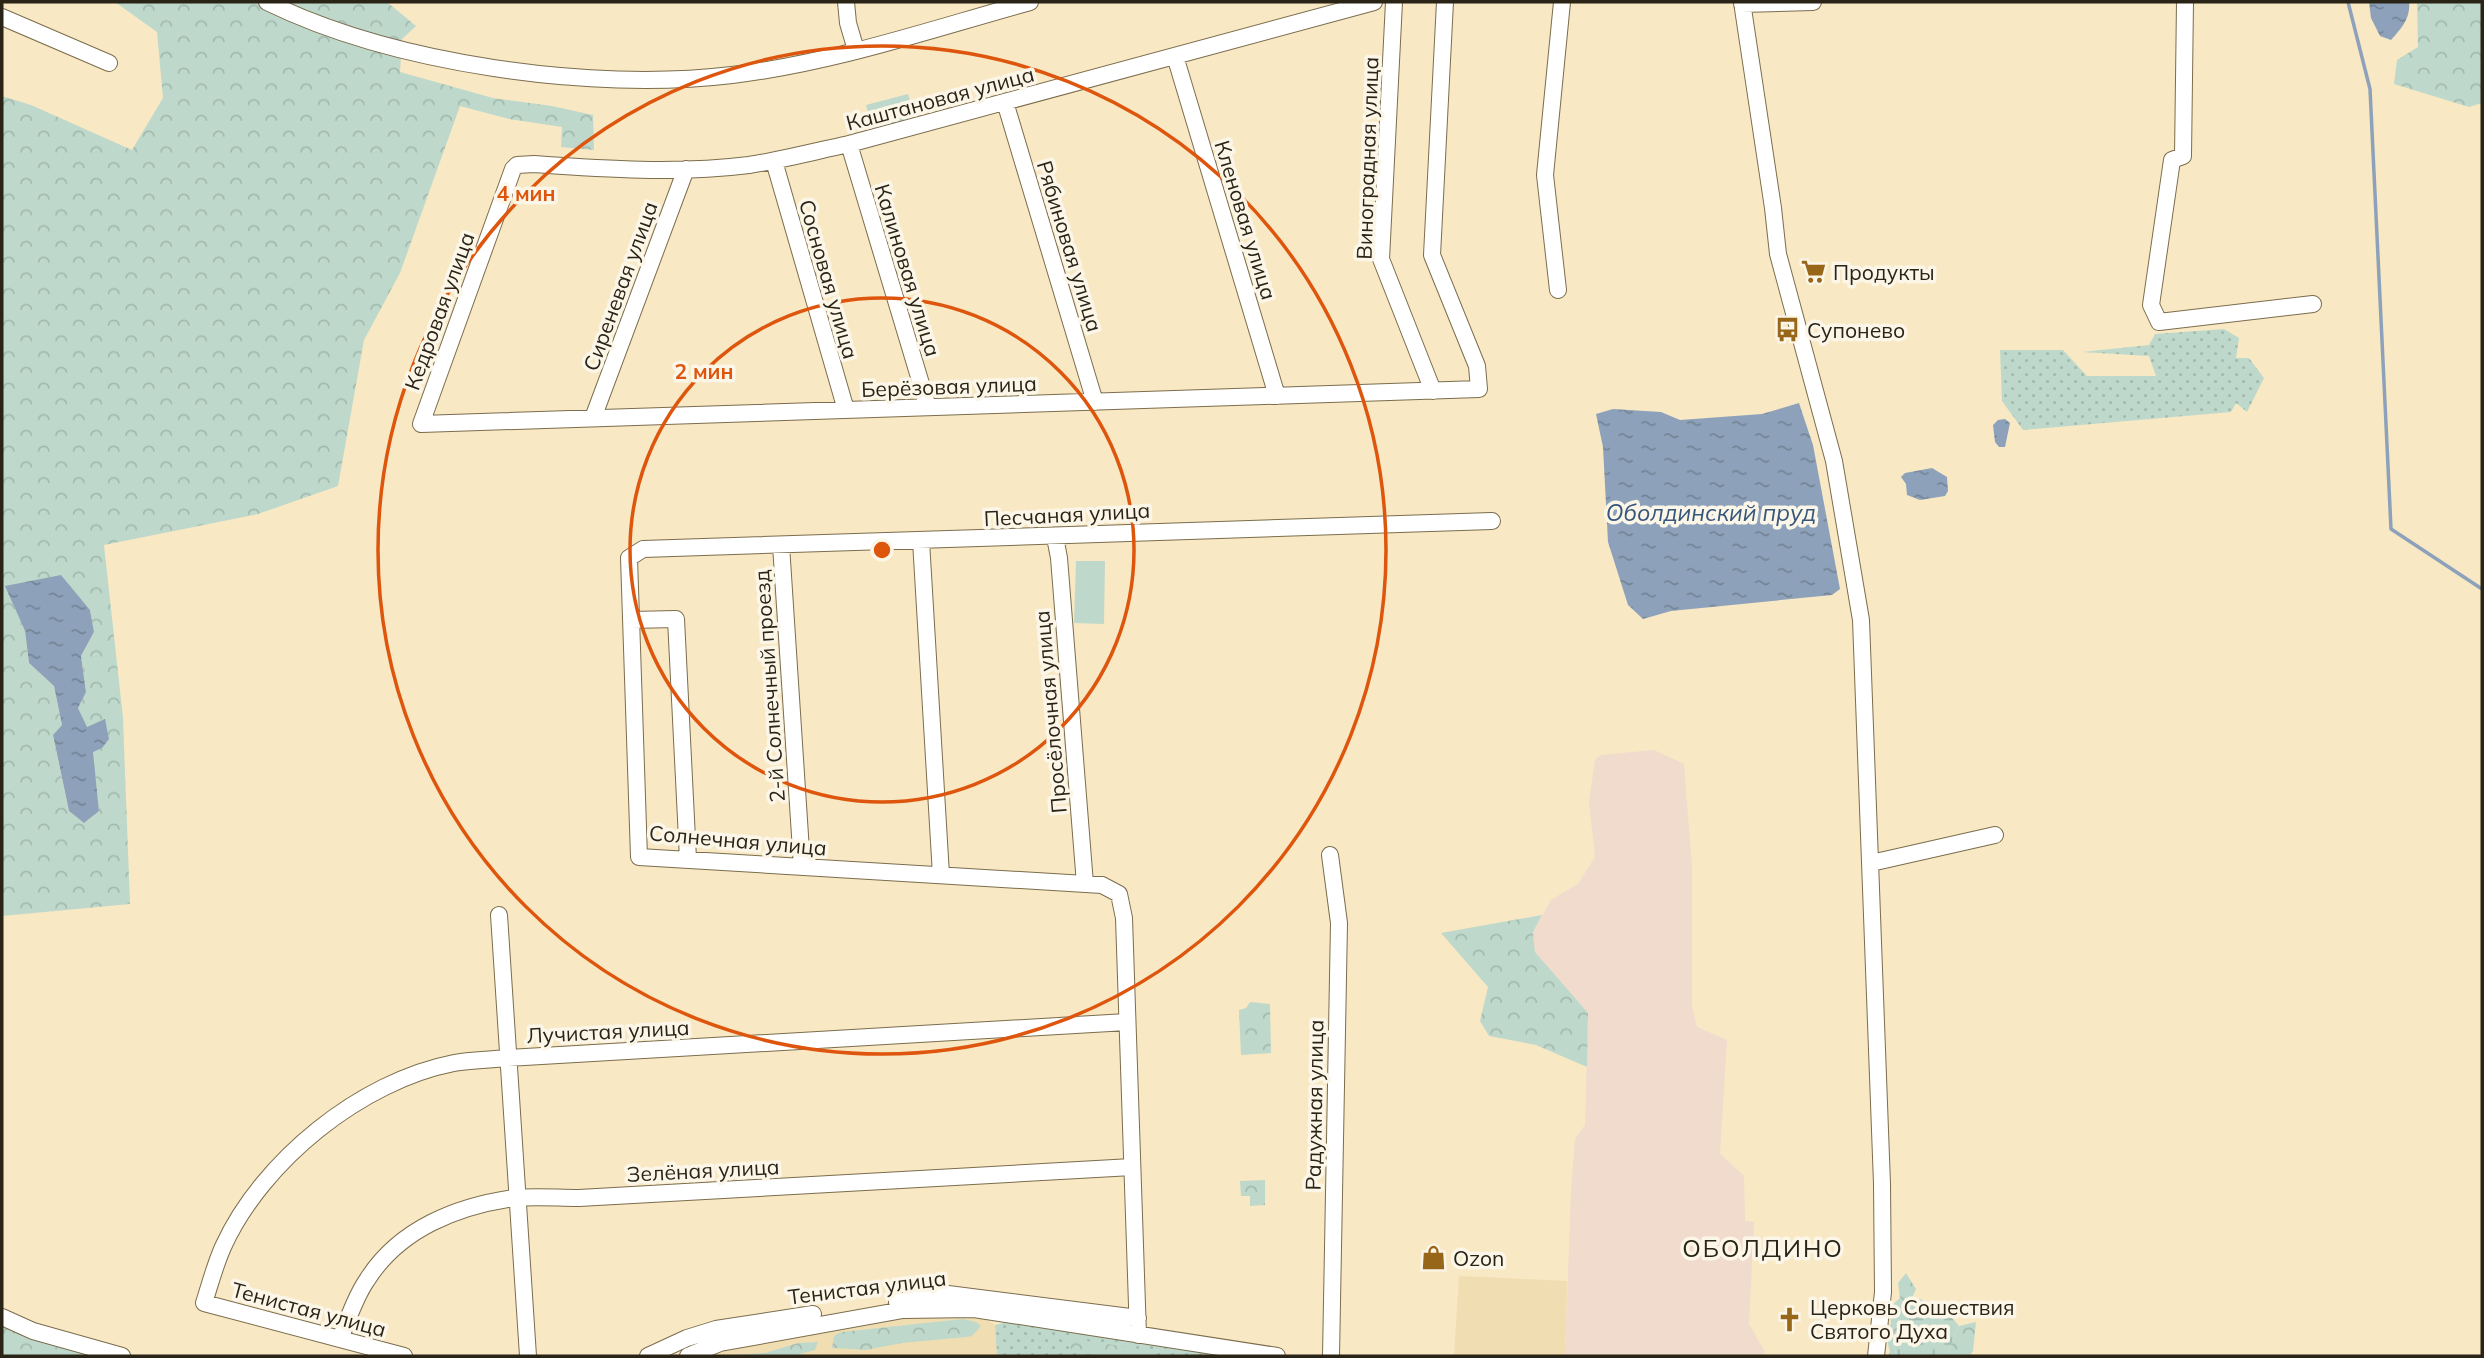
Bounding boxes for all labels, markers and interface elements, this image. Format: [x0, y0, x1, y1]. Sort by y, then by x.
street label: Виноградная улица [1350, 56, 1384, 260]
street label: Каштановая улица [843, 60, 1037, 136]
street label: Кленовая улица [1209, 137, 1283, 303]
street label: Рябиновая улица [1032, 157, 1108, 335]
text: 4 мин [497, 180, 555, 206]
street label: Калиновая улица [869, 181, 947, 359]
street label: Сосновая улица [794, 196, 864, 362]
street label: Сиреневая улица [577, 198, 663, 374]
street label: Кедровая улица [398, 229, 480, 393]
supermarket icon: Продукты [1799, 258, 1827, 286]
place label: Продукты [1833, 259, 1935, 285]
bus stop icon: Супонево [1773, 316, 1801, 344]
place label: Супонево [1807, 317, 1905, 343]
text: 2 мин [675, 358, 733, 384]
street label: Берёзовая улица [861, 370, 1037, 402]
street label: Песчаная улица [983, 497, 1151, 531]
water label: Оболдинский пруд [1606, 498, 1816, 527]
centre of rings [870, 538, 894, 562]
street label: 2-й Солнечный проезд [748, 569, 790, 803]
street label: Просёлочная улица [1028, 610, 1072, 814]
street label: Солнечная улица [648, 819, 828, 861]
street label: Лучистая улица [526, 1014, 690, 1048]
street label: Радужная улица [1300, 1019, 1328, 1191]
street label: Зелёная улица [626, 1153, 780, 1187]
district label: ОБОЛДИНО [1682, 1233, 1844, 1263]
shop icon: Ozon [1419, 1244, 1447, 1272]
place label: Ozon [1453, 1245, 1504, 1271]
street label: Тенистая улица [787, 1264, 947, 1310]
street label: Тенистая улица [229, 1276, 389, 1342]
place label: Церковь Сошествия Святого Духа [1810, 1294, 2015, 1344]
church icon: Церковь Сошествия Святого Духа [1776, 1305, 1804, 1333]

